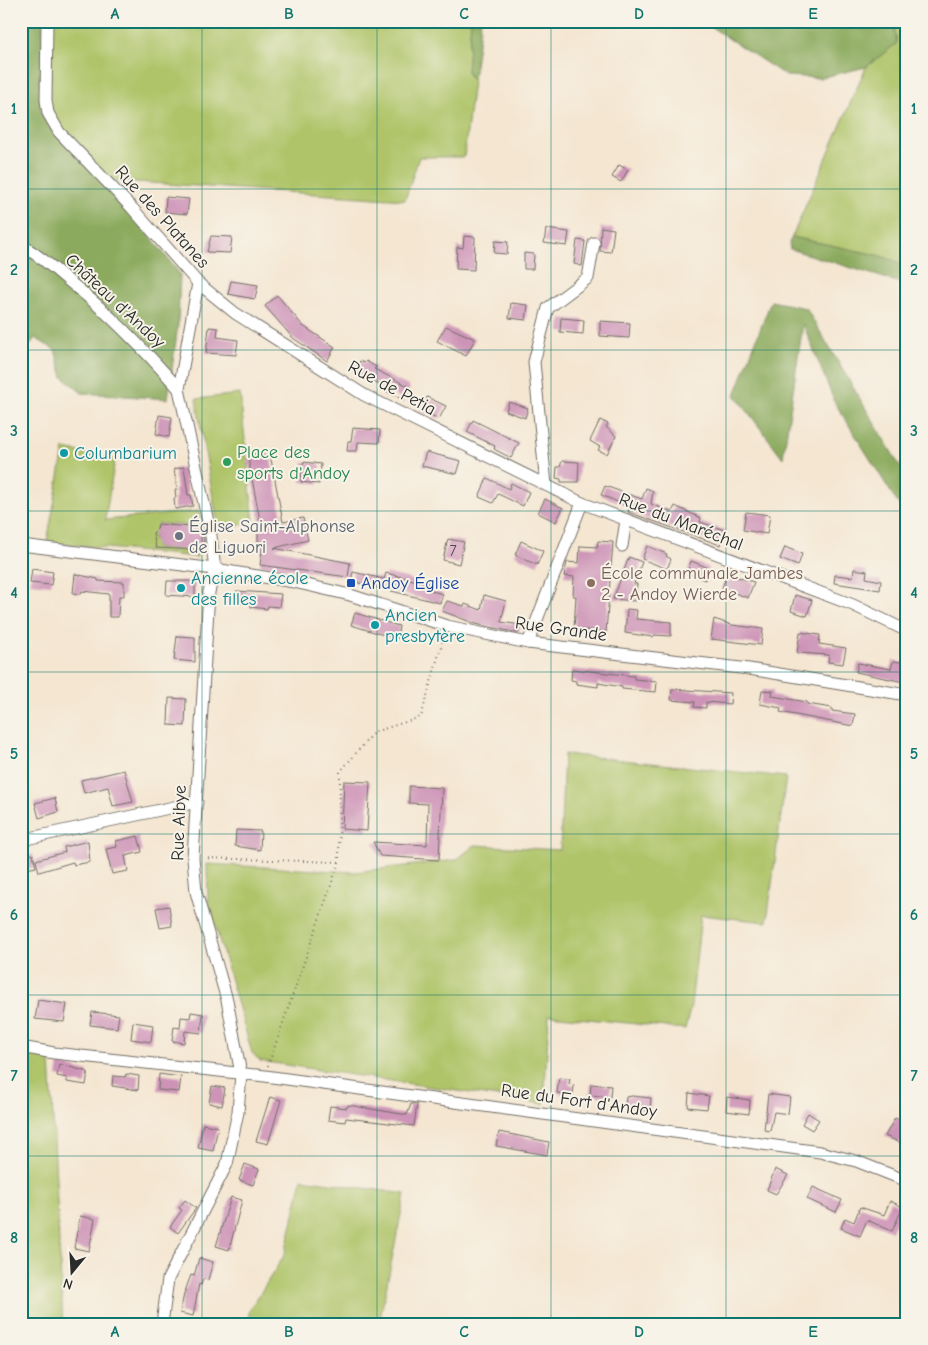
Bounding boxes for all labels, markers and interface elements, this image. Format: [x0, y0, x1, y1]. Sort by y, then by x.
text: A [111, 5, 120, 23]
text: B [284, 5, 294, 23]
text: C [459, 5, 469, 23]
text: D [634, 5, 644, 23]
text: E [808, 5, 818, 23]
text: 1 [11, 100, 17, 118]
text: 1 [911, 100, 917, 118]
street label: Rue des Platanes [110, 161, 214, 273]
street label: Château d'Andoy [61, 249, 170, 353]
text: 2 [10, 261, 18, 279]
text: 2 [910, 261, 918, 279]
street label: Rue de Petia [345, 356, 439, 420]
text: 3 [10, 422, 18, 440]
text: 3 [910, 422, 918, 440]
place label: Place des sports d'Andoy [237, 442, 351, 484]
place label: Columbarium [74, 443, 177, 464]
marker: Columbarium [58, 447, 70, 459]
marker: Place des sports d'Andoy [221, 456, 233, 468]
street label: Rue du Maréchal [616, 489, 746, 555]
place label: Église Saint-Alphonse de Liguori [189, 515, 355, 558]
marker: Église Saint-Alphonse de Liguori [173, 530, 185, 542]
house number: 7 [449, 542, 457, 560]
place label: École communale Jambes 2 - Andoy Wierde [601, 562, 803, 605]
place label: Ancienne école des filles [191, 568, 308, 610]
place label: Andoy Église [361, 572, 459, 594]
marker: Andoy Église [345, 577, 357, 589]
marker: École communale Jambes 2 - Andoy Wierde [585, 577, 597, 589]
marker: Ancienne école des filles [175, 582, 187, 594]
text: 4 [10, 584, 18, 602]
text: 4 [910, 584, 918, 602]
place label: Ancien presbytère [385, 605, 465, 647]
street label: Rue Grande [514, 612, 608, 646]
marker: Ancien presbytère [369, 619, 381, 631]
text: 5 [10, 745, 18, 763]
text: 5 [910, 745, 918, 763]
street label: Rue Aibye [167, 785, 191, 861]
text: 6 [10, 906, 18, 924]
text: 6 [910, 906, 918, 924]
text: 7 [10, 1067, 18, 1085]
text: 7 [910, 1067, 918, 1085]
street label: Rue du Fort d'Andoy [500, 1080, 659, 1122]
text: 8 [10, 1229, 18, 1247]
text: 8 [910, 1229, 918, 1247]
north arrow [48, 1248, 98, 1298]
text: N [61, 1274, 75, 1293]
text: A [111, 1323, 120, 1341]
text: B [284, 1323, 294, 1341]
text: C [459, 1323, 469, 1341]
text: D [634, 1323, 644, 1341]
text: E [808, 1323, 818, 1341]

